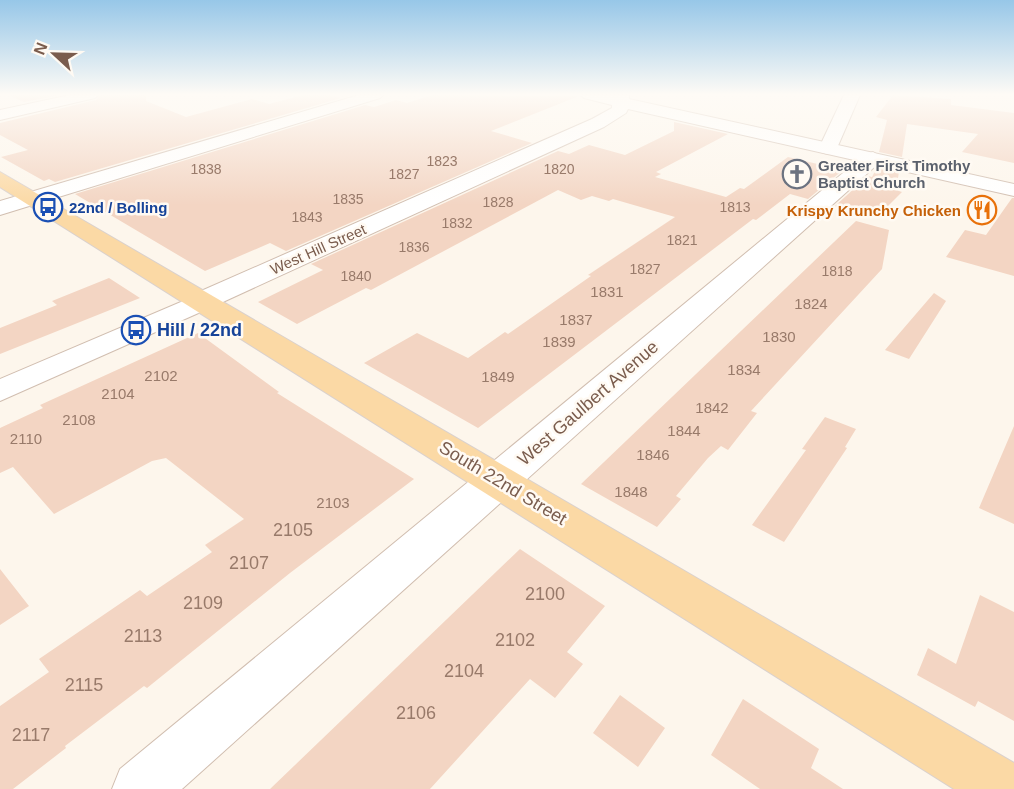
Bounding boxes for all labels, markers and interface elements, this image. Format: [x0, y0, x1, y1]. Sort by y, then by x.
north arrow [24, 24, 84, 84]
text: N [31, 40, 51, 57]
house number: 1823 [426, 153, 458, 169]
place label: Greater First Timothy Baptist Church [818, 157, 971, 191]
church icon: Greater First Timothy Baptist Church [781, 158, 813, 190]
house number: 1838 [190, 161, 222, 177]
house number: 1820 [543, 161, 575, 177]
house number: 1827 [388, 166, 420, 182]
bus stop icon: 22nd / Bolling [32, 191, 64, 223]
house number: 1835 [332, 191, 364, 207]
house number: 1828 [482, 194, 514, 210]
restaurant icon: Krispy Krunchy Chicken [966, 194, 998, 226]
place label: 22nd / Bolling [69, 199, 167, 216]
house number: 1813 [719, 199, 751, 215]
place label: Krispy Krunchy Chicken [787, 202, 961, 219]
house number: 1843 [291, 209, 323, 225]
house number: 1832 [441, 215, 473, 231]
street label: West Hill Street [267, 220, 369, 278]
house number: 1821 [666, 232, 698, 248]
house number: 1836 [398, 239, 430, 255]
house number: 1827 [629, 261, 661, 277]
house number: 1818 [821, 263, 853, 279]
house number: 1840 [340, 268, 372, 284]
house number: 1831 [590, 283, 624, 300]
house number: 1824 [794, 295, 828, 312]
house number: 1837 [559, 311, 593, 328]
bus stop icon: Hill / 22nd [120, 314, 152, 346]
place label: Hill / 22nd [157, 320, 242, 340]
house number: 1830 [762, 328, 796, 345]
house number: 1839 [542, 333, 576, 350]
street label: West Gaulbert Avenue [514, 337, 662, 469]
house number: 1834 [727, 361, 761, 378]
house number: 2102 [144, 367, 178, 384]
house number: 1849 [481, 368, 515, 385]
house number: 2104 [101, 385, 135, 402]
house number: 1842 [695, 399, 729, 416]
house number: 2108 [62, 411, 96, 428]
house number: 1844 [667, 422, 701, 439]
house number: 2110 [10, 430, 42, 447]
street label: South 22nd Street [436, 437, 570, 529]
house number: 1846 [636, 446, 670, 463]
house number: 1848 [614, 483, 648, 500]
house number: 2103 [316, 494, 350, 511]
house number: 2105 [273, 520, 313, 540]
house number: 2107 [229, 553, 269, 573]
house number: 2100 [525, 584, 565, 604]
house number: 2109 [183, 593, 223, 613]
house number: 2113 [124, 626, 162, 646]
house number: 2102 [495, 630, 535, 650]
house number: 2104 [444, 661, 484, 681]
house number: 2115 [65, 675, 103, 695]
house number: 2106 [396, 703, 436, 723]
house number: 2117 [12, 725, 50, 745]

